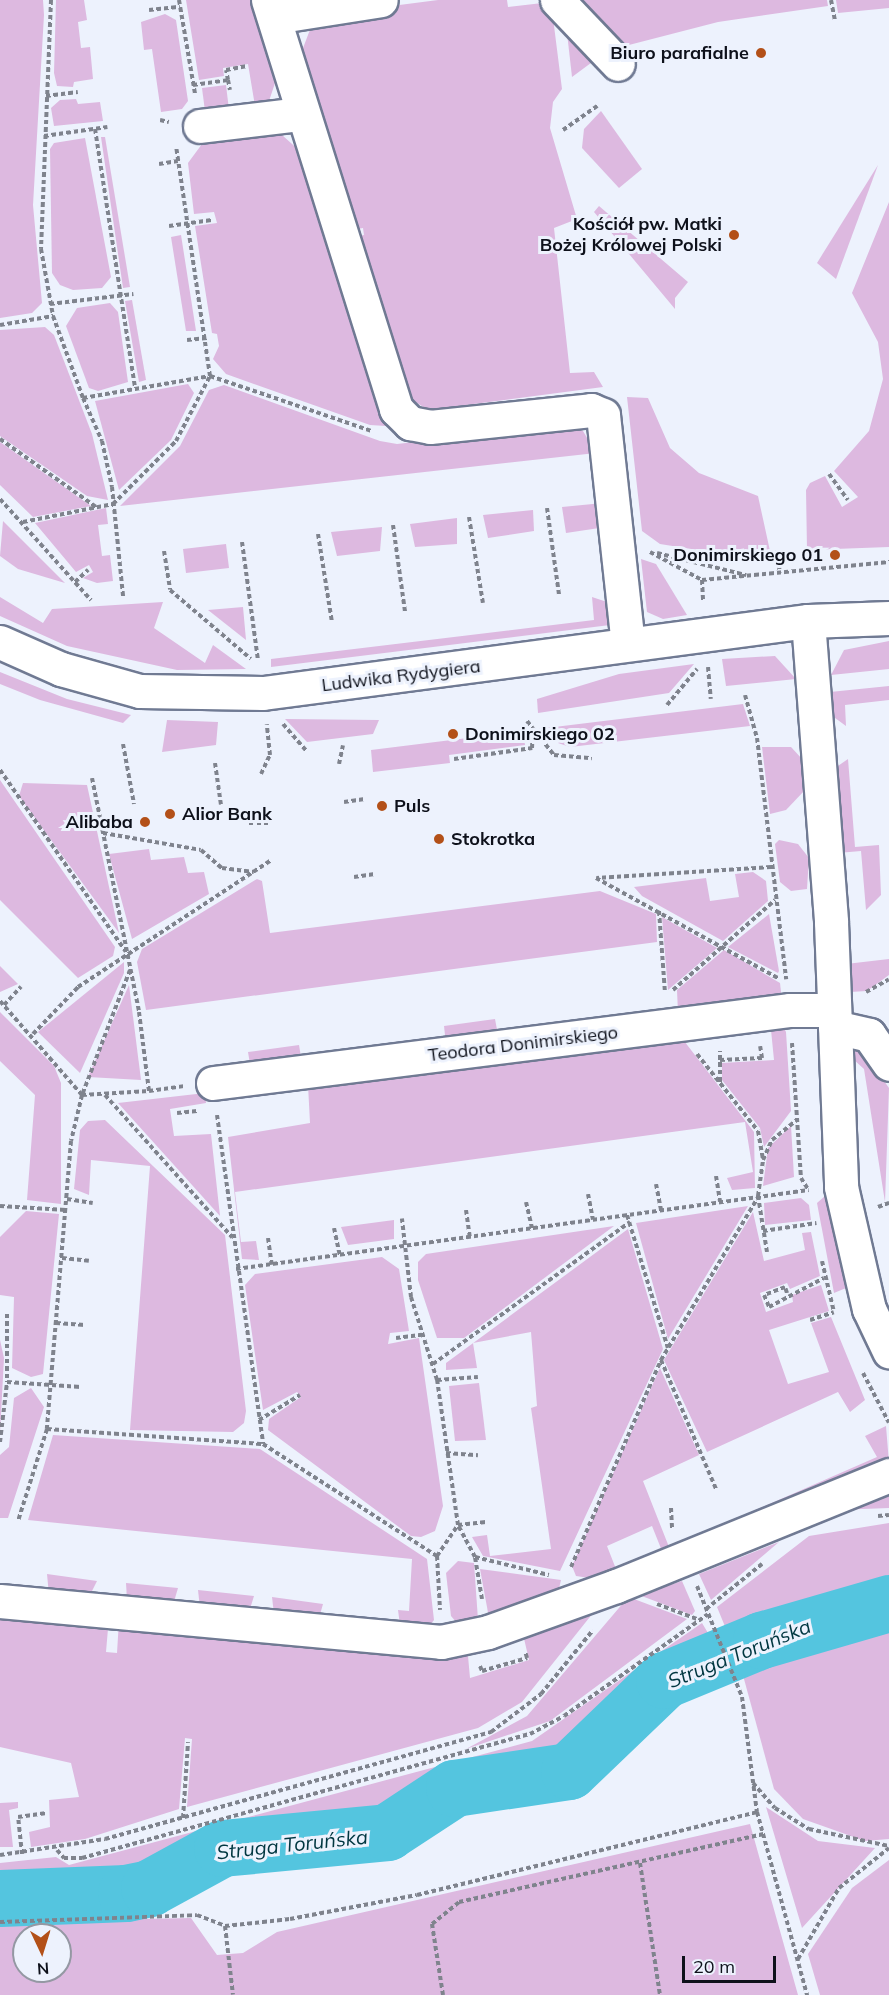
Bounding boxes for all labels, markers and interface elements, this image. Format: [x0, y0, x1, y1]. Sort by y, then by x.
place label: Biuro parafialne [610, 42, 749, 64]
marker: Biuro parafialne [754, 46, 768, 60]
place label: Kościół pw. Matki Bożej Królowej Polski [540, 214, 722, 256]
marker: Kościół pw. Matki Bożej Królowej Polski [727, 228, 741, 242]
place label: Donimirskiego 01 [673, 544, 823, 566]
marker: Donimirskiego 01 [828, 548, 842, 562]
street label: Ludwika Rydygiera [320, 656, 482, 696]
place label: Donimirskiego 02 [465, 723, 615, 745]
marker: Donimirskiego 02 [446, 727, 460, 741]
place label: Puls [394, 795, 430, 817]
marker: Puls [375, 799, 389, 813]
place label: Alior Bank [182, 803, 272, 825]
marker: Alior Bank [163, 807, 177, 821]
place label: Alibaba [65, 811, 133, 833]
marker: Alibaba [138, 815, 152, 829]
place label: Stokrotka [451, 828, 535, 850]
marker: Stokrotka [432, 832, 446, 846]
street label: Teodora Donimirskiego [427, 1022, 619, 1066]
water label: Struga Toruńska [664, 1613, 814, 1693]
water label: Struga Toruńska [215, 1824, 369, 1864]
north arrow [12, 1923, 72, 1983]
scale bar [685, 1944, 780, 1982]
text: 20 m [693, 1955, 735, 1978]
text: N [36, 1959, 50, 1979]

